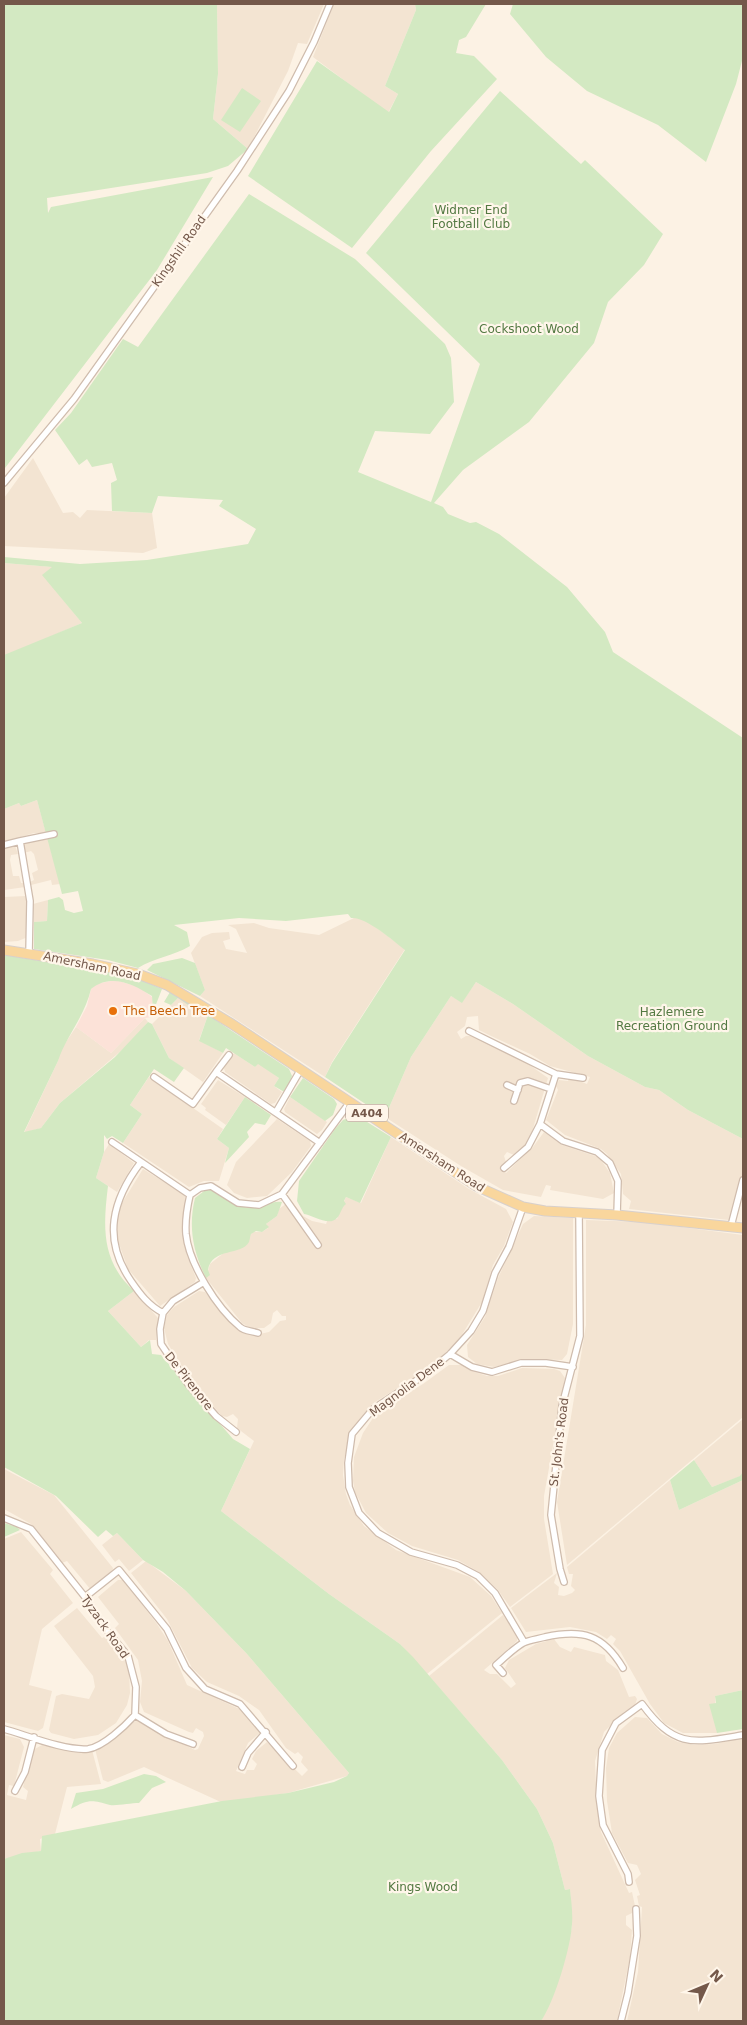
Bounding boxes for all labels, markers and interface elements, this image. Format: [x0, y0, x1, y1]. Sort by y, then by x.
park label: Widmer End Football Club [432, 203, 510, 231]
street label: Kingshill Road [149, 212, 209, 290]
park label: Cockshoot Wood [479, 322, 579, 336]
street label: Amersham Road [42, 949, 142, 983]
place label: The Beech Tree [122, 1004, 215, 1018]
marker: The Beech Tree [107, 1005, 119, 1017]
park label: Hazlemere Recreation Ground [616, 1005, 728, 1033]
road number: A404 [346, 1104, 388, 1122]
street label: Amersham Road [397, 1129, 487, 1195]
street label: De Pirenore [162, 1349, 216, 1413]
street label: Magnolia Dene [367, 1354, 447, 1420]
street label: St. John's Road [547, 1397, 571, 1487]
street label: Tyzack Road [78, 1592, 132, 1661]
park label: Kings Wood [388, 1880, 458, 1894]
north arrow [682, 1960, 732, 2010]
text: N [707, 1966, 726, 1986]

